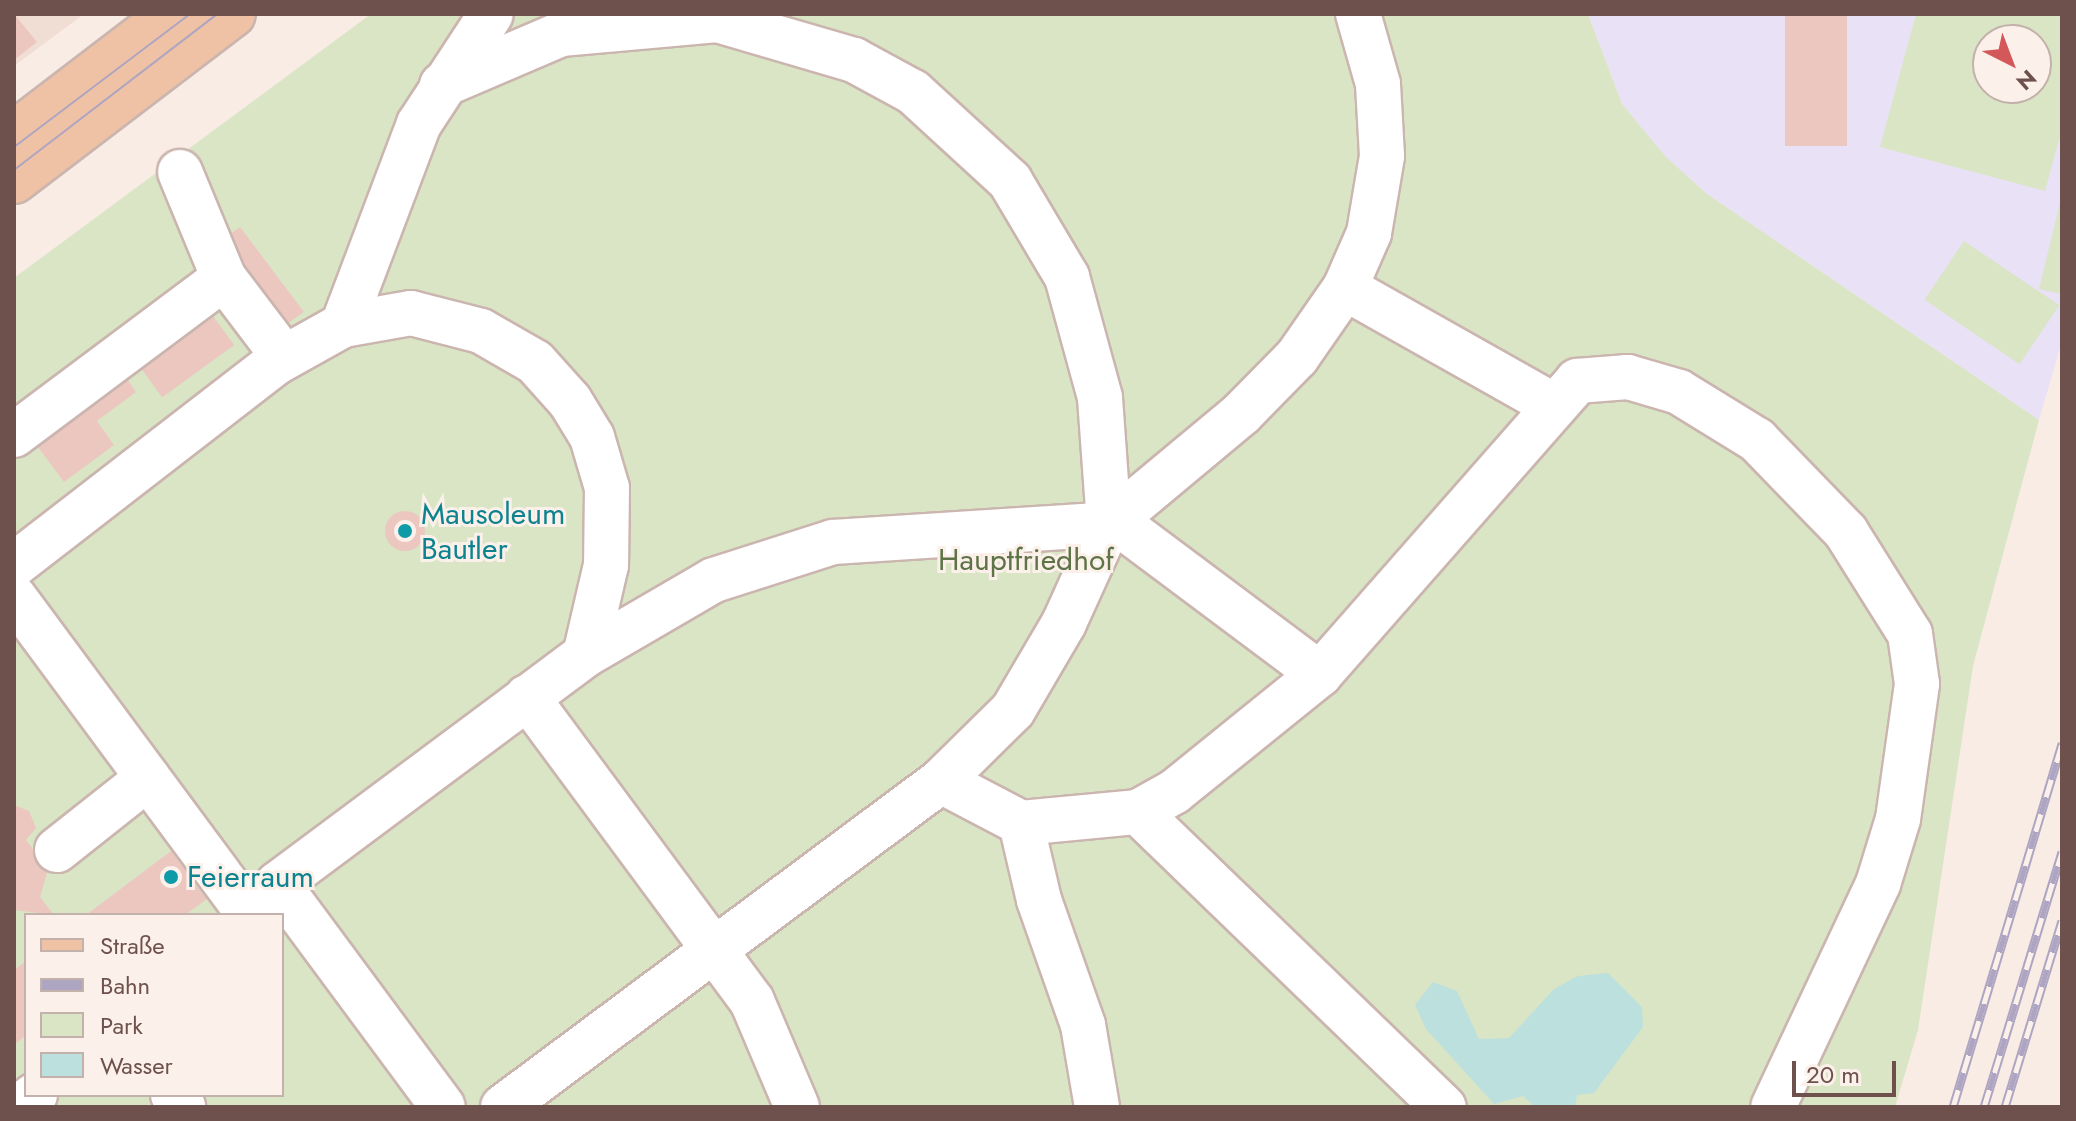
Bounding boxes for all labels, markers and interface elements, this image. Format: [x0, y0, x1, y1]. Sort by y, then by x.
north arrow [1972, 24, 2052, 104]
text: N [2010, 63, 2044, 98]
place label: Mausoleum Bautler [421, 496, 565, 566]
marker: Mausoleum Bautler [396, 522, 414, 540]
park label: Hauptfriedhof [938, 542, 1114, 578]
place label: Feierraum [187, 859, 314, 895]
marker: Feierraum [162, 868, 180, 886]
legend [24, 913, 284, 1097]
text: Straße [100, 928, 165, 963]
text: Bahn [100, 968, 150, 1003]
text: Park [100, 1008, 143, 1043]
scale bar [1796, 1045, 1900, 1095]
text: Wasser [100, 1048, 173, 1083]
text: 20 m [1806, 1057, 1860, 1092]

